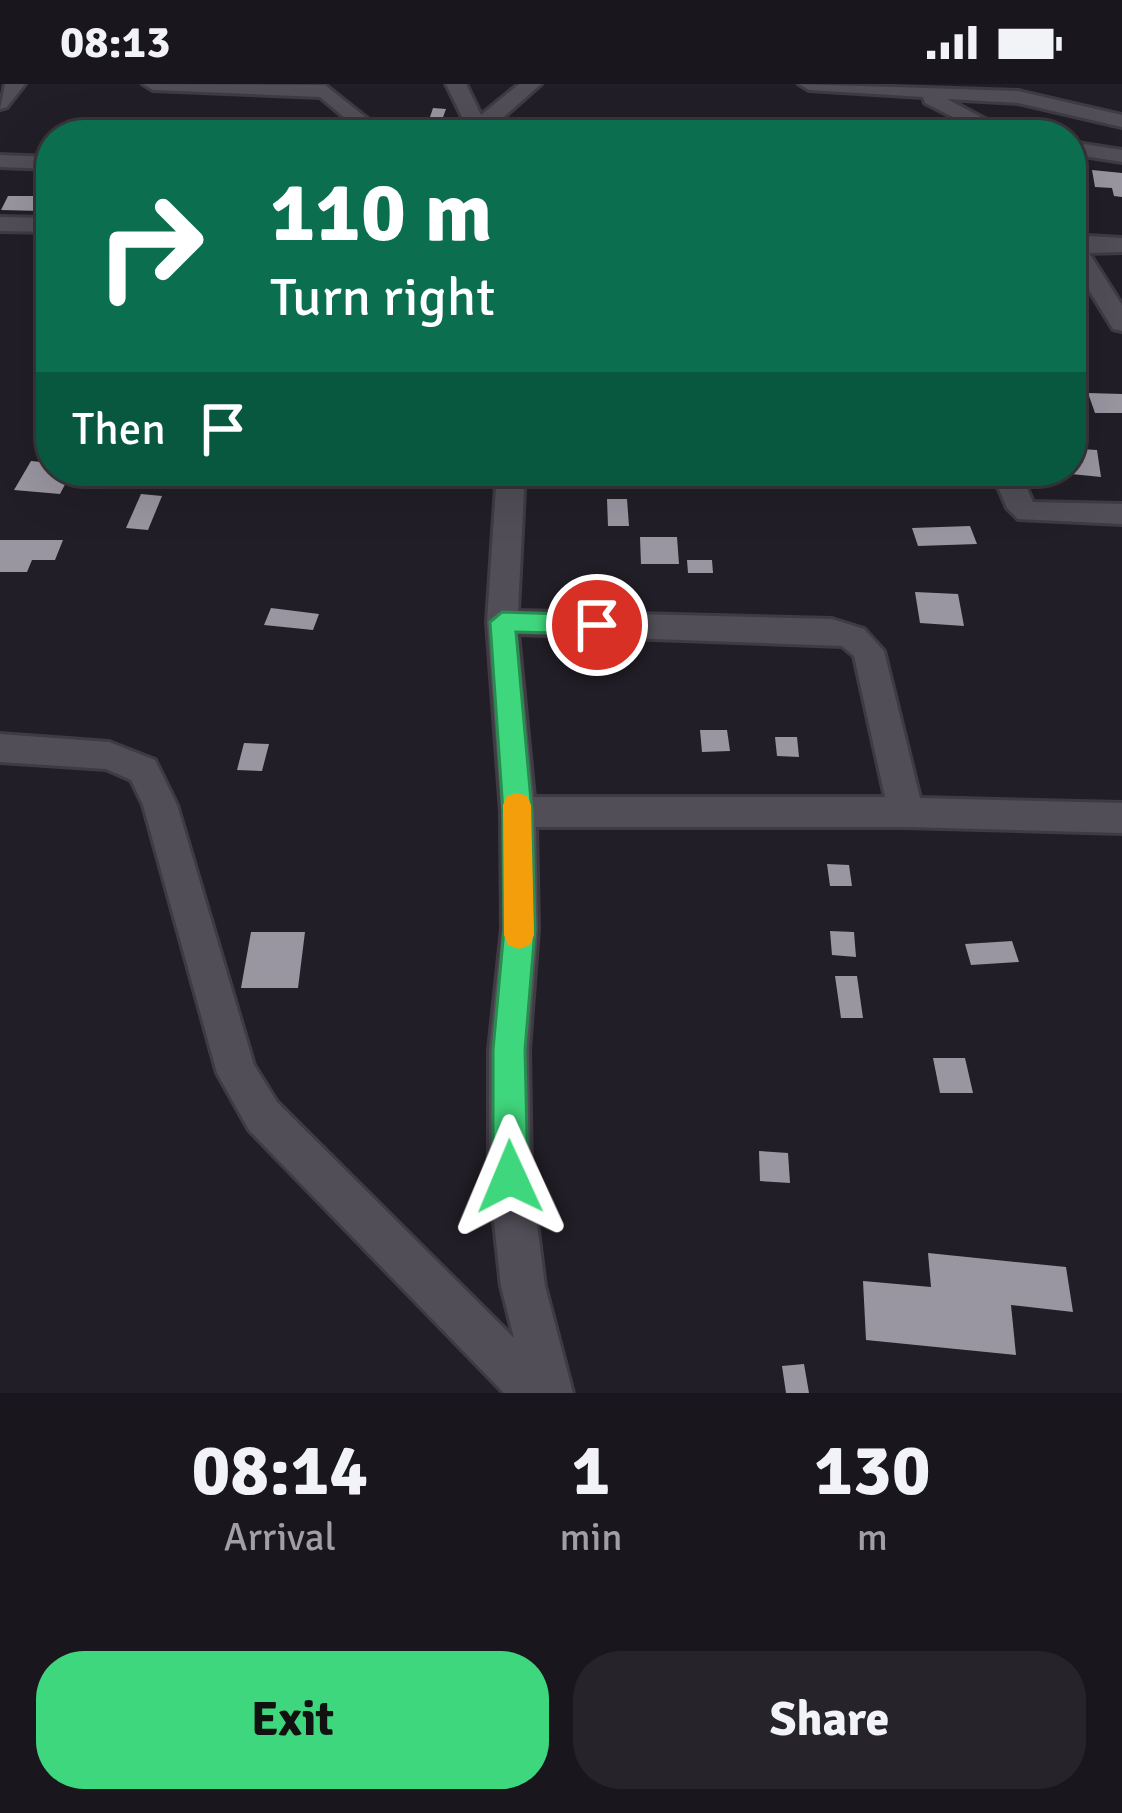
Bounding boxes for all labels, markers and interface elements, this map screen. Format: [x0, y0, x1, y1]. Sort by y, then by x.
text: 08:13 [60, 15, 170, 70]
text: 110 m [270, 161, 492, 265]
icon: right [72, 168, 228, 324]
text: Turn right [270, 264, 495, 331]
icon: arrive [190, 396, 256, 462]
text: Then [72, 402, 166, 457]
pin [546, 574, 648, 676]
icon: arrive [564, 592, 630, 658]
position arrow [447, 1114, 573, 1240]
text: 08:14 [191, 1426, 368, 1515]
text: 1 [572, 1426, 610, 1515]
text: 130 [814, 1426, 931, 1515]
text: Arrival [224, 1513, 336, 1561]
text: min [560, 1513, 623, 1561]
text: m [857, 1513, 888, 1561]
button: Exit [36, 1651, 549, 1789]
button: Share [573, 1651, 1086, 1789]

